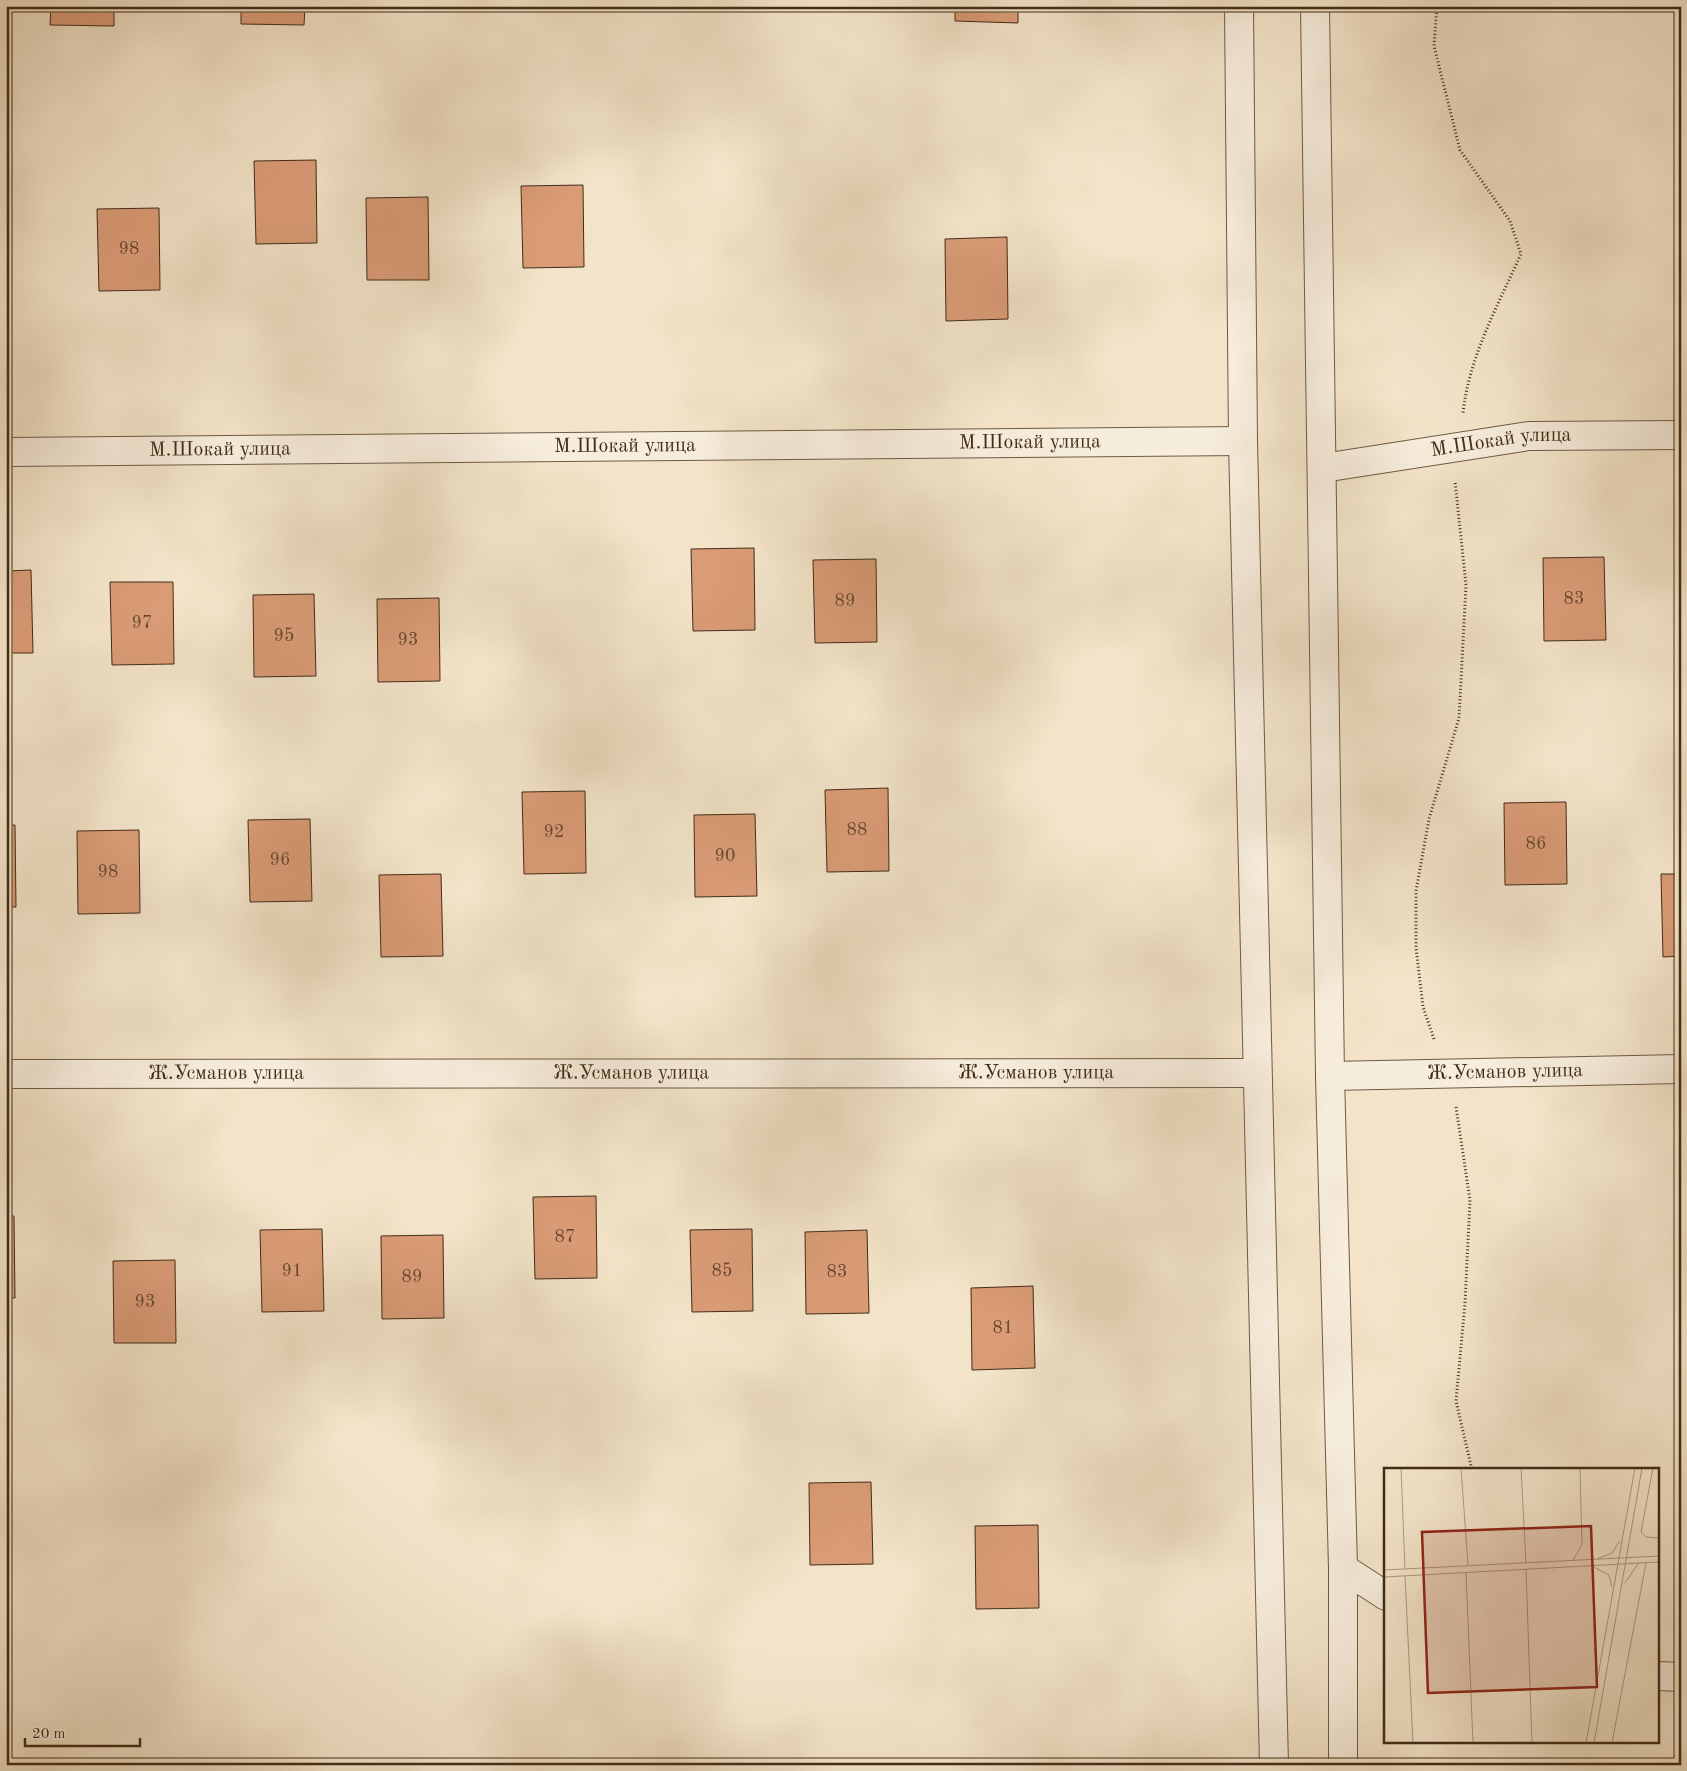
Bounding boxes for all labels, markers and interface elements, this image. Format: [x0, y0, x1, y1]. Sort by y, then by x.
house number: 98 [119, 240, 139, 258]
street label: М.Шокай улица [1429, 426, 1572, 461]
street label: М.Шокай улица [959, 432, 1101, 454]
street label: М.Шокай улица [554, 436, 696, 457]
street label: М.Шокай улица [149, 439, 291, 461]
house number: 83 [1564, 590, 1584, 608]
house number: 89 [835, 592, 855, 610]
house number: 97 [132, 614, 152, 632]
house number: 95 [274, 627, 294, 645]
house number: 93 [398, 631, 418, 649]
house number: 88 [847, 821, 867, 839]
house number: 92 [544, 823, 564, 841]
house number: 86 [1526, 835, 1546, 853]
house number: 90 [715, 847, 735, 865]
house number: 96 [270, 851, 290, 869]
house number: 98 [98, 863, 118, 881]
street label: Ж.Усманов улица [1427, 1061, 1583, 1084]
street label: Ж.Усманов улица [553, 1063, 709, 1084]
street label: Ж.Усманов улица [958, 1063, 1114, 1083]
street label: Ж.Усманов улица [148, 1064, 304, 1084]
house number: 87 [555, 1228, 575, 1246]
house number: 91 [282, 1262, 302, 1280]
house number: 85 [712, 1262, 732, 1280]
house number: 83 [827, 1263, 847, 1281]
house number: 89 [402, 1268, 422, 1286]
house number: 93 [135, 1293, 155, 1311]
house number: 81 [993, 1319, 1013, 1337]
inset map [1384, 1468, 1660, 1744]
scale bar [25, 1716, 140, 1748]
text: 20 m [32, 1727, 66, 1742]

